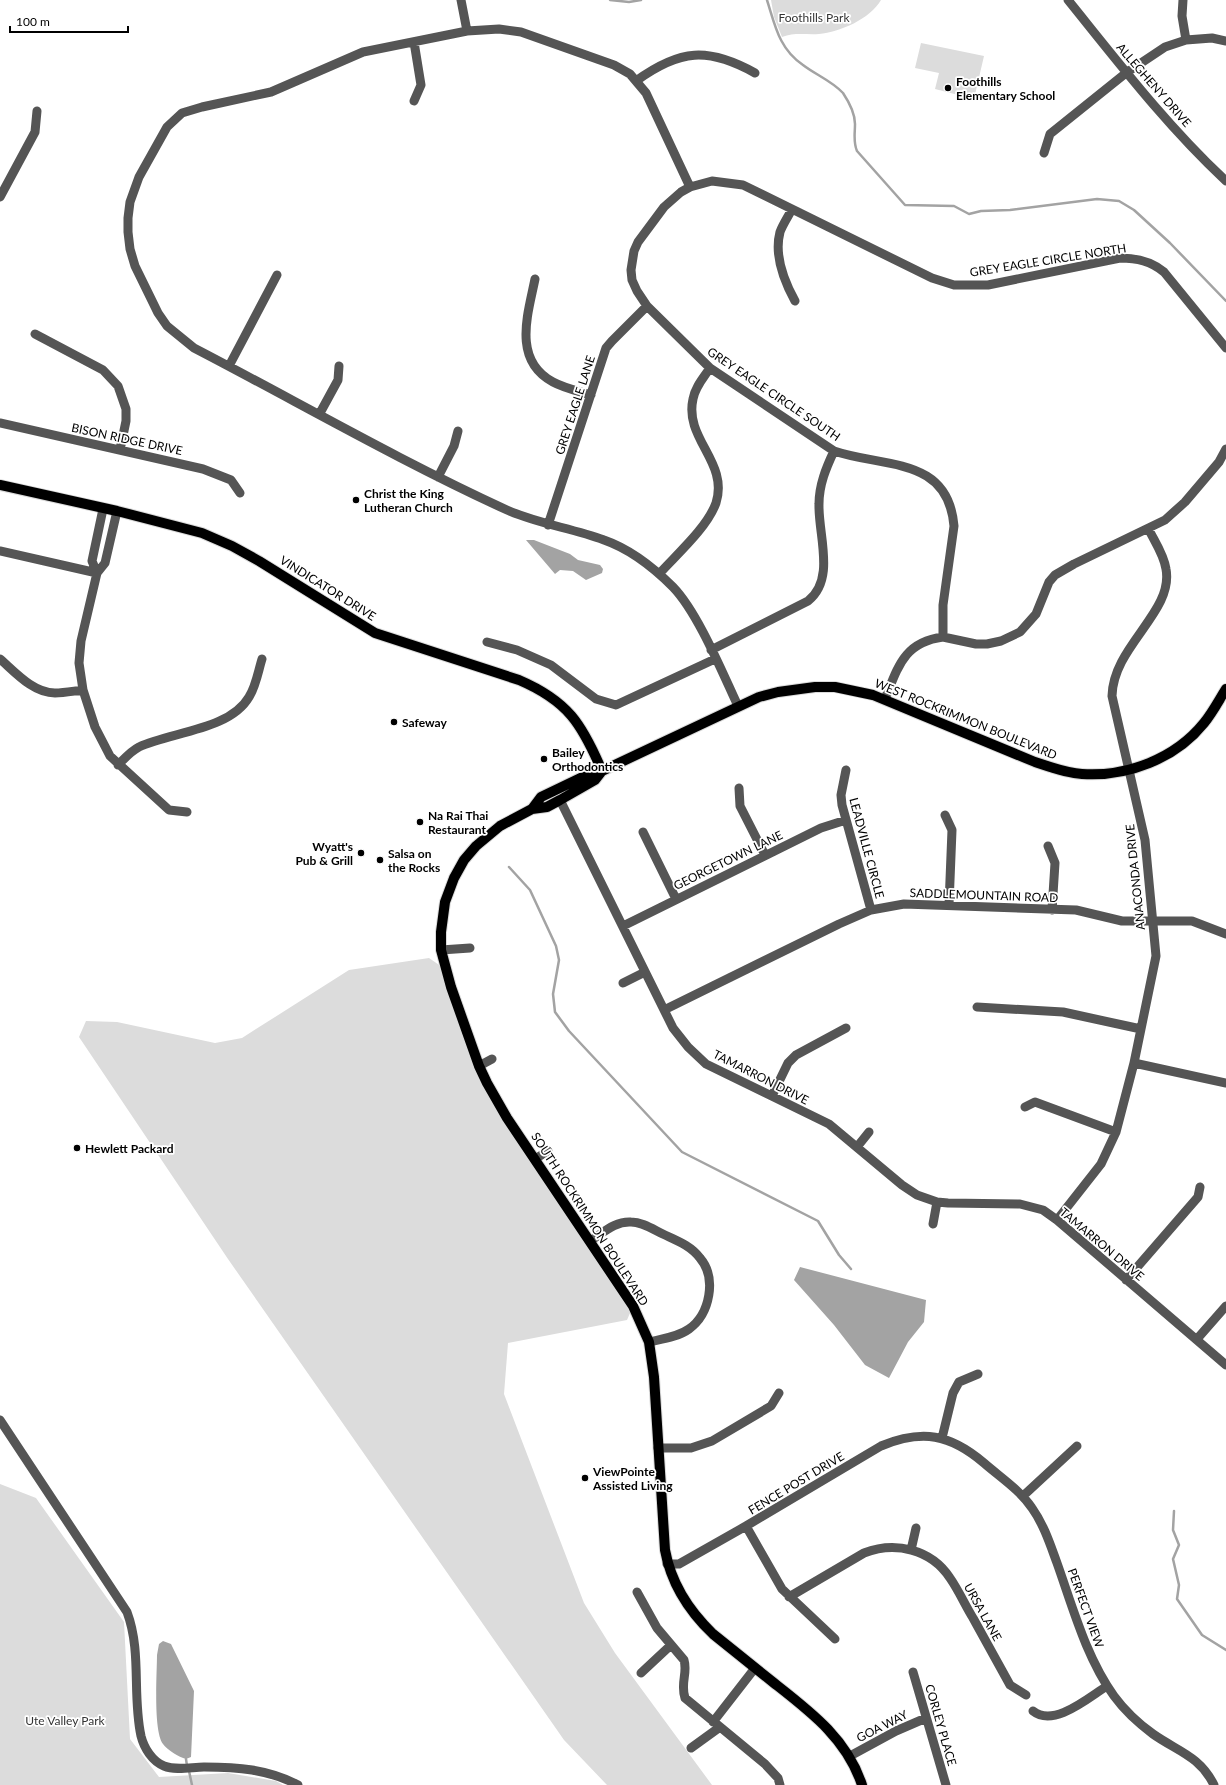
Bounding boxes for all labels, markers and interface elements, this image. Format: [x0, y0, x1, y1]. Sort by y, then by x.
scale bar [10, 8, 128, 34]
park label: Foothills Park [778, 10, 850, 25]
text: 100 m [16, 14, 50, 29]
street label: ALLEGHENY DRIVE [1113, 40, 1195, 130]
place label: Foothills Elementary School [956, 74, 1055, 103]
marker: Foothills Elementary School [943, 83, 953, 93]
street label: GREY EAGLE CIRCLE NORTH [969, 240, 1127, 280]
street label: GREY EAGLE CIRCLE SOUTH [705, 344, 843, 444]
street label: GREY EAGLE LANE [552, 353, 598, 457]
street label: BISON RIDGE DRIVE [70, 420, 184, 458]
place label: Christ the King Lutheran Church [364, 486, 453, 515]
marker: Christ the King Lutheran Church [351, 495, 361, 505]
street label: VINDICATOR DRIVE [277, 552, 379, 624]
street label: WEST ROCKRIMMON BOULEVARD [873, 675, 1059, 763]
place label: Safeway [402, 715, 447, 730]
marker: Safeway [389, 717, 399, 727]
place label: Bailey Orthodontics [552, 745, 623, 774]
marker: Bailey Orthodontics [539, 754, 549, 764]
street label: LEADVILLE CIRCLE [846, 796, 888, 900]
place label: Na Rai Thai Restaurant [428, 808, 488, 837]
marker: Na Rai Thai Restaurant [415, 817, 425, 827]
street label: ANACONDA DRIVE [1122, 823, 1148, 931]
street label: GEORGETOWN LANE [671, 827, 785, 893]
place label: Wyatt's Pub & Grill [295, 839, 353, 868]
place label: Salsa on the Rocks [388, 846, 440, 875]
marker: Wyatt's Pub & Grill [356, 848, 366, 858]
marker: Salsa on the Rocks [375, 855, 385, 865]
street label: SADDLEMOUNTAIN ROAD [909, 885, 1059, 905]
street label: TAMARRON DRIVE [711, 1046, 811, 1108]
street label: SOUTH ROCKRIMMON BOULEVARD [528, 1129, 652, 1309]
place label: Hewlett Packard [85, 1141, 174, 1156]
marker: Hewlett Packard [72, 1143, 82, 1153]
street label: TAMARRON DRIVE [1057, 1204, 1147, 1284]
street label: FENCE POST DRIVE [745, 1448, 847, 1518]
place label: ViewPointe Assisted Living [592, 1464, 673, 1493]
marker: ViewPointe Assisted Living [580, 1473, 590, 1483]
street label: PERFECT VIEW [1065, 1566, 1108, 1650]
street label: URSA LANE [961, 1580, 1005, 1644]
street label: CORLEY PLACE [922, 1682, 960, 1768]
street label: GOA WAY [854, 1706, 911, 1745]
park label: Ute Valley Park [25, 1713, 106, 1728]

